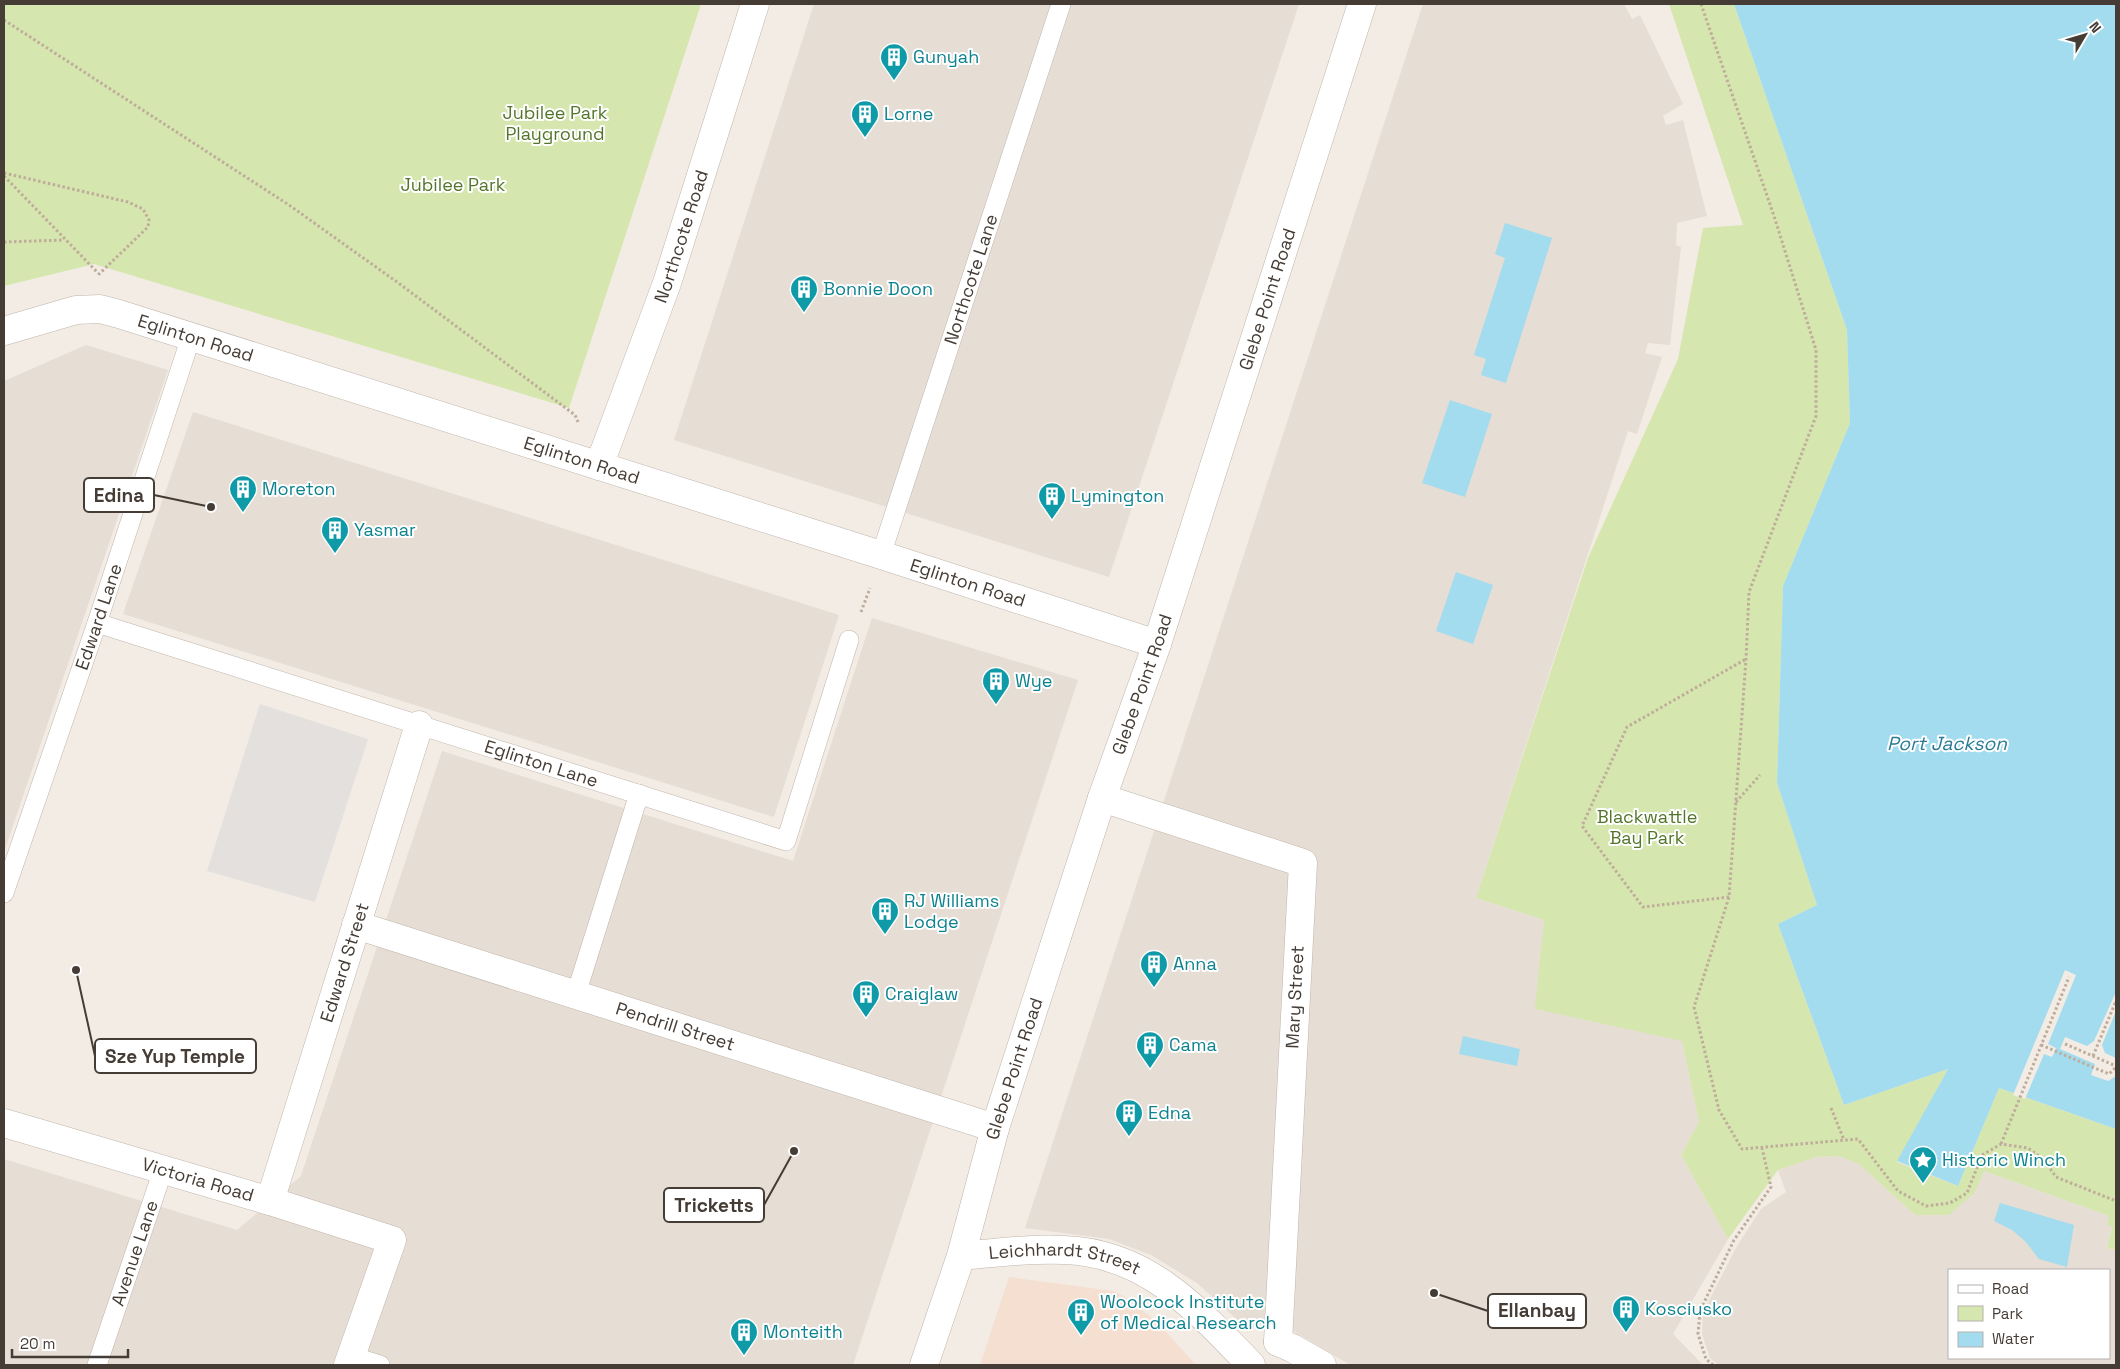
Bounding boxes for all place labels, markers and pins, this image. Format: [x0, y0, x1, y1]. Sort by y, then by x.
building icon: Gunyah [879, 42, 909, 81]
place label: Gunyah [913, 45, 979, 68]
building icon: Lorne [850, 99, 880, 138]
place label: Lorne [884, 102, 933, 125]
building icon: Bonnie Doon [789, 274, 819, 313]
place label: Bonnie Doon [823, 277, 933, 300]
building icon: Moreton [228, 474, 258, 513]
place label: Moreton [262, 477, 336, 500]
callout: Edina [84, 478, 154, 512]
building icon: Lymington [1037, 481, 1067, 520]
place label: Lymington [1071, 484, 1164, 507]
building icon: Yasmar [320, 515, 350, 554]
place label: Yasmar [354, 518, 416, 541]
building icon: Wye [981, 666, 1011, 705]
place label: Wye [1015, 669, 1052, 692]
place label: RJ Williams Lodge [904, 889, 999, 933]
building icon: RJ Williams Lodge [870, 896, 900, 935]
building icon: Anna [1139, 949, 1169, 988]
place label: Anna [1173, 952, 1217, 975]
building icon: Craiglaw [851, 979, 881, 1018]
place label: Craiglaw [885, 982, 958, 1005]
building icon: Cama [1135, 1030, 1165, 1069]
place label: Cama [1169, 1033, 1217, 1056]
callout: Sze Yup Temple [95, 1039, 256, 1073]
building icon: Edna [1114, 1098, 1144, 1137]
place label: Edna [1148, 1101, 1191, 1124]
place icon: Historic Winch [1908, 1145, 1938, 1184]
place label: Historic Winch [1942, 1148, 2066, 1171]
callout: Tricketts [664, 1188, 764, 1222]
place label: Woolcock Institute of Medical Research [1100, 1290, 1277, 1334]
callout: Ellanbay [1488, 1294, 1586, 1328]
building icon: Kosciusko [1611, 1294, 1641, 1333]
building icon: Woolcock Institute of Medical Research [1066, 1297, 1096, 1336]
place label: Kosciusko [1645, 1297, 1732, 1320]
building icon: Monteith [729, 1317, 759, 1356]
place label: Monteith [763, 1320, 843, 1343]

